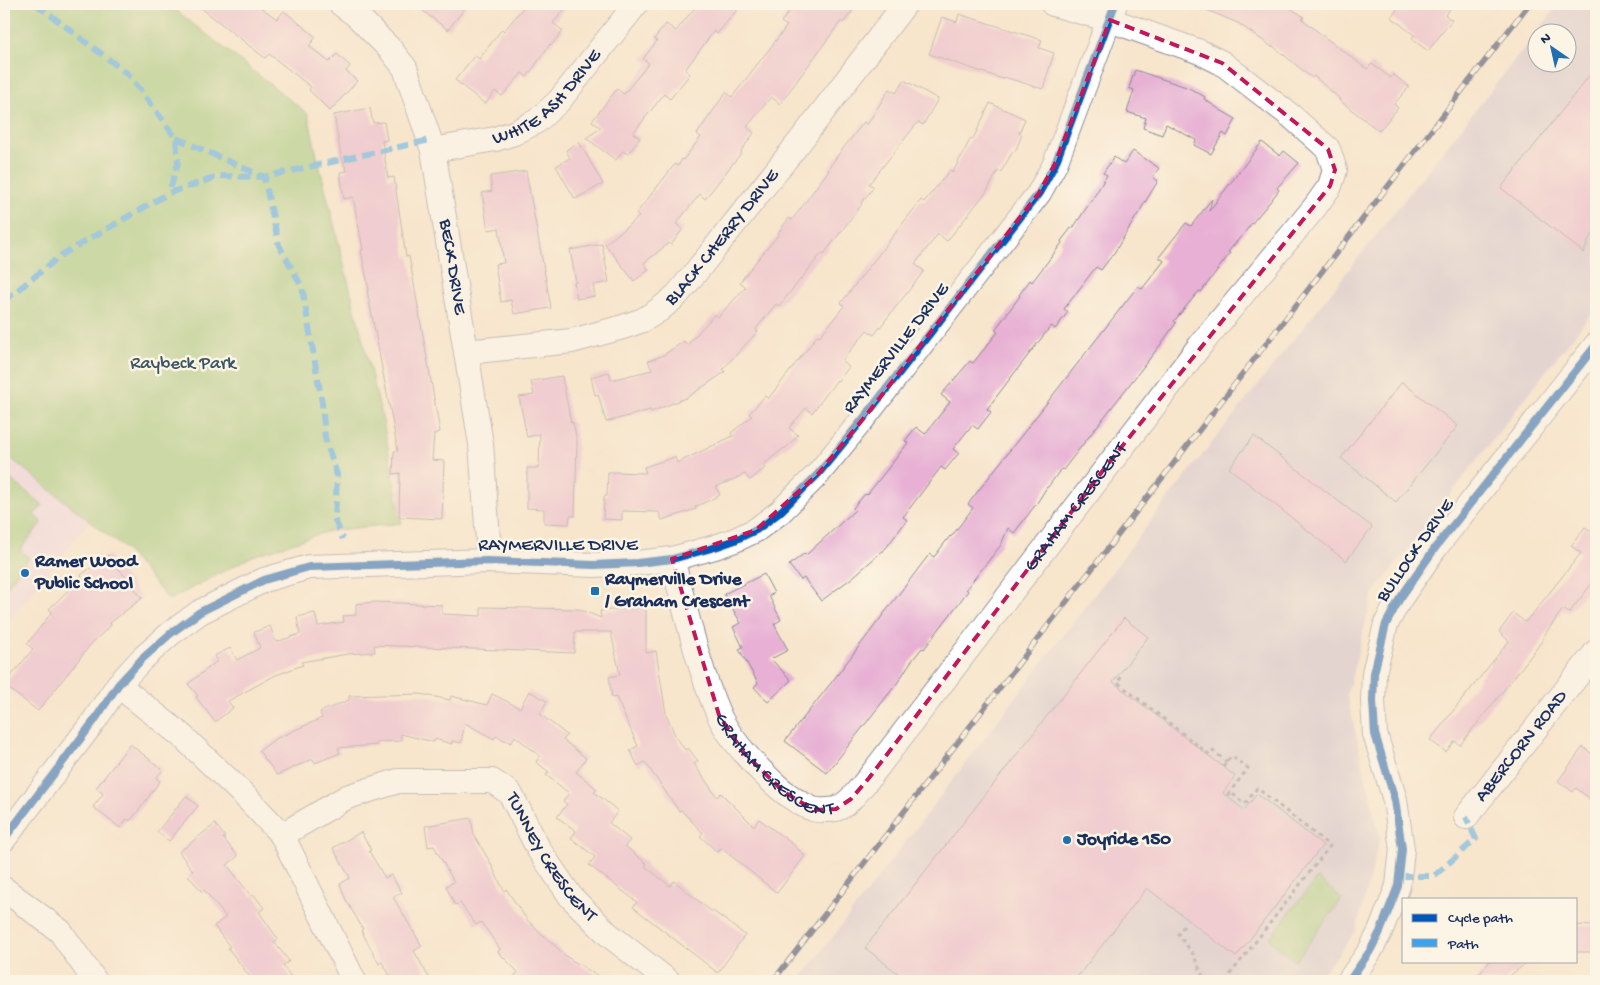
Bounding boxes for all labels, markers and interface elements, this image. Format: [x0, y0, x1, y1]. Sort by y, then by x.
north arrow [1528, 22, 1578, 72]
text: N [1538, 30, 1555, 49]
street label: WHITE ASH DRIVE [490, 44, 608, 151]
street label: BLACK CHERRY DRIVE [660, 164, 785, 312]
street label: BECK DRIVE [433, 217, 471, 317]
street label: RAYMERVILLE DRIVE [839, 278, 956, 419]
park label: Raybeck Park [130, 353, 237, 376]
street label: GRAHAM CRESCENT [1020, 438, 1133, 576]
street label: BULLOCK DRIVE [1371, 494, 1461, 608]
street label: RAYMERVILLE DRIVE [478, 535, 639, 558]
place label: Ramer Wood Public School [34, 551, 139, 596]
marker: Ramer Wood Public School [19, 567, 31, 579]
place label: Raymerville Drive / Graham Crescent [604, 569, 751, 614]
marker: Raymerville Drive / Graham Crescent [589, 585, 601, 597]
street label: ABERCORN ROAD [1470, 685, 1573, 807]
street label: GRAHAM CRESCENT [709, 710, 835, 822]
street label: TUNNEY CRESCENT [500, 788, 602, 928]
place label: Joyride 150 [1076, 829, 1171, 852]
marker: Joyride 150 [1061, 834, 1073, 846]
legend [1402, 898, 1578, 962]
text: Cycle path [1448, 910, 1513, 928]
text: Path [1447, 936, 1479, 954]

